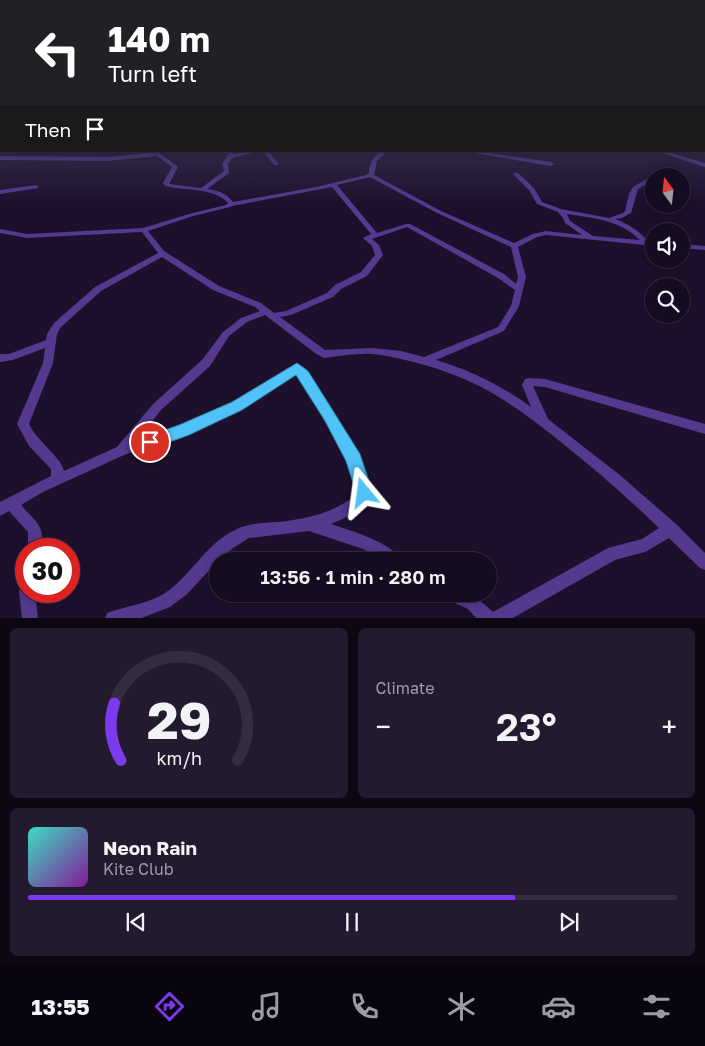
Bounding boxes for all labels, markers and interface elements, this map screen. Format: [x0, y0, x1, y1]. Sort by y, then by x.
text: 140 m [108, 18, 210, 60]
icon: left [25, 20, 90, 85]
text: Turn left [108, 60, 197, 87]
icon: arrive [81, 115, 109, 143]
text: Then [25, 118, 71, 141]
north arrow [645, 168, 690, 212]
map controls [645, 168, 690, 323]
button: sound [645, 223, 690, 268]
button: search [645, 278, 690, 323]
pin [129, 421, 171, 463]
icon: arrive [136, 428, 164, 456]
position arrow [337, 466, 389, 518]
speed limit sign: 30 [15, 538, 80, 603]
text: 13:56 · 1 min · 280 m [260, 565, 446, 588]
text: Climate [376, 678, 435, 698]
text: 29 [146, 688, 211, 750]
text: 23° [496, 704, 557, 749]
text: − [376, 710, 391, 743]
text: + [662, 710, 677, 743]
text: km/h [156, 747, 201, 769]
text: Neon Rain [103, 836, 197, 859]
text: Kite Club [103, 859, 174, 879]
icon: previous [122, 908, 150, 936]
icon: pause [338, 908, 366, 936]
icon: next [555, 908, 583, 936]
icon: directions [152, 989, 187, 1024]
icon: music [249, 989, 284, 1024]
icon: phone [347, 989, 382, 1024]
icon: climate [444, 989, 479, 1024]
icon: car [541, 989, 576, 1024]
icon: filters [639, 989, 674, 1024]
text: 13:55 [31, 993, 90, 1020]

